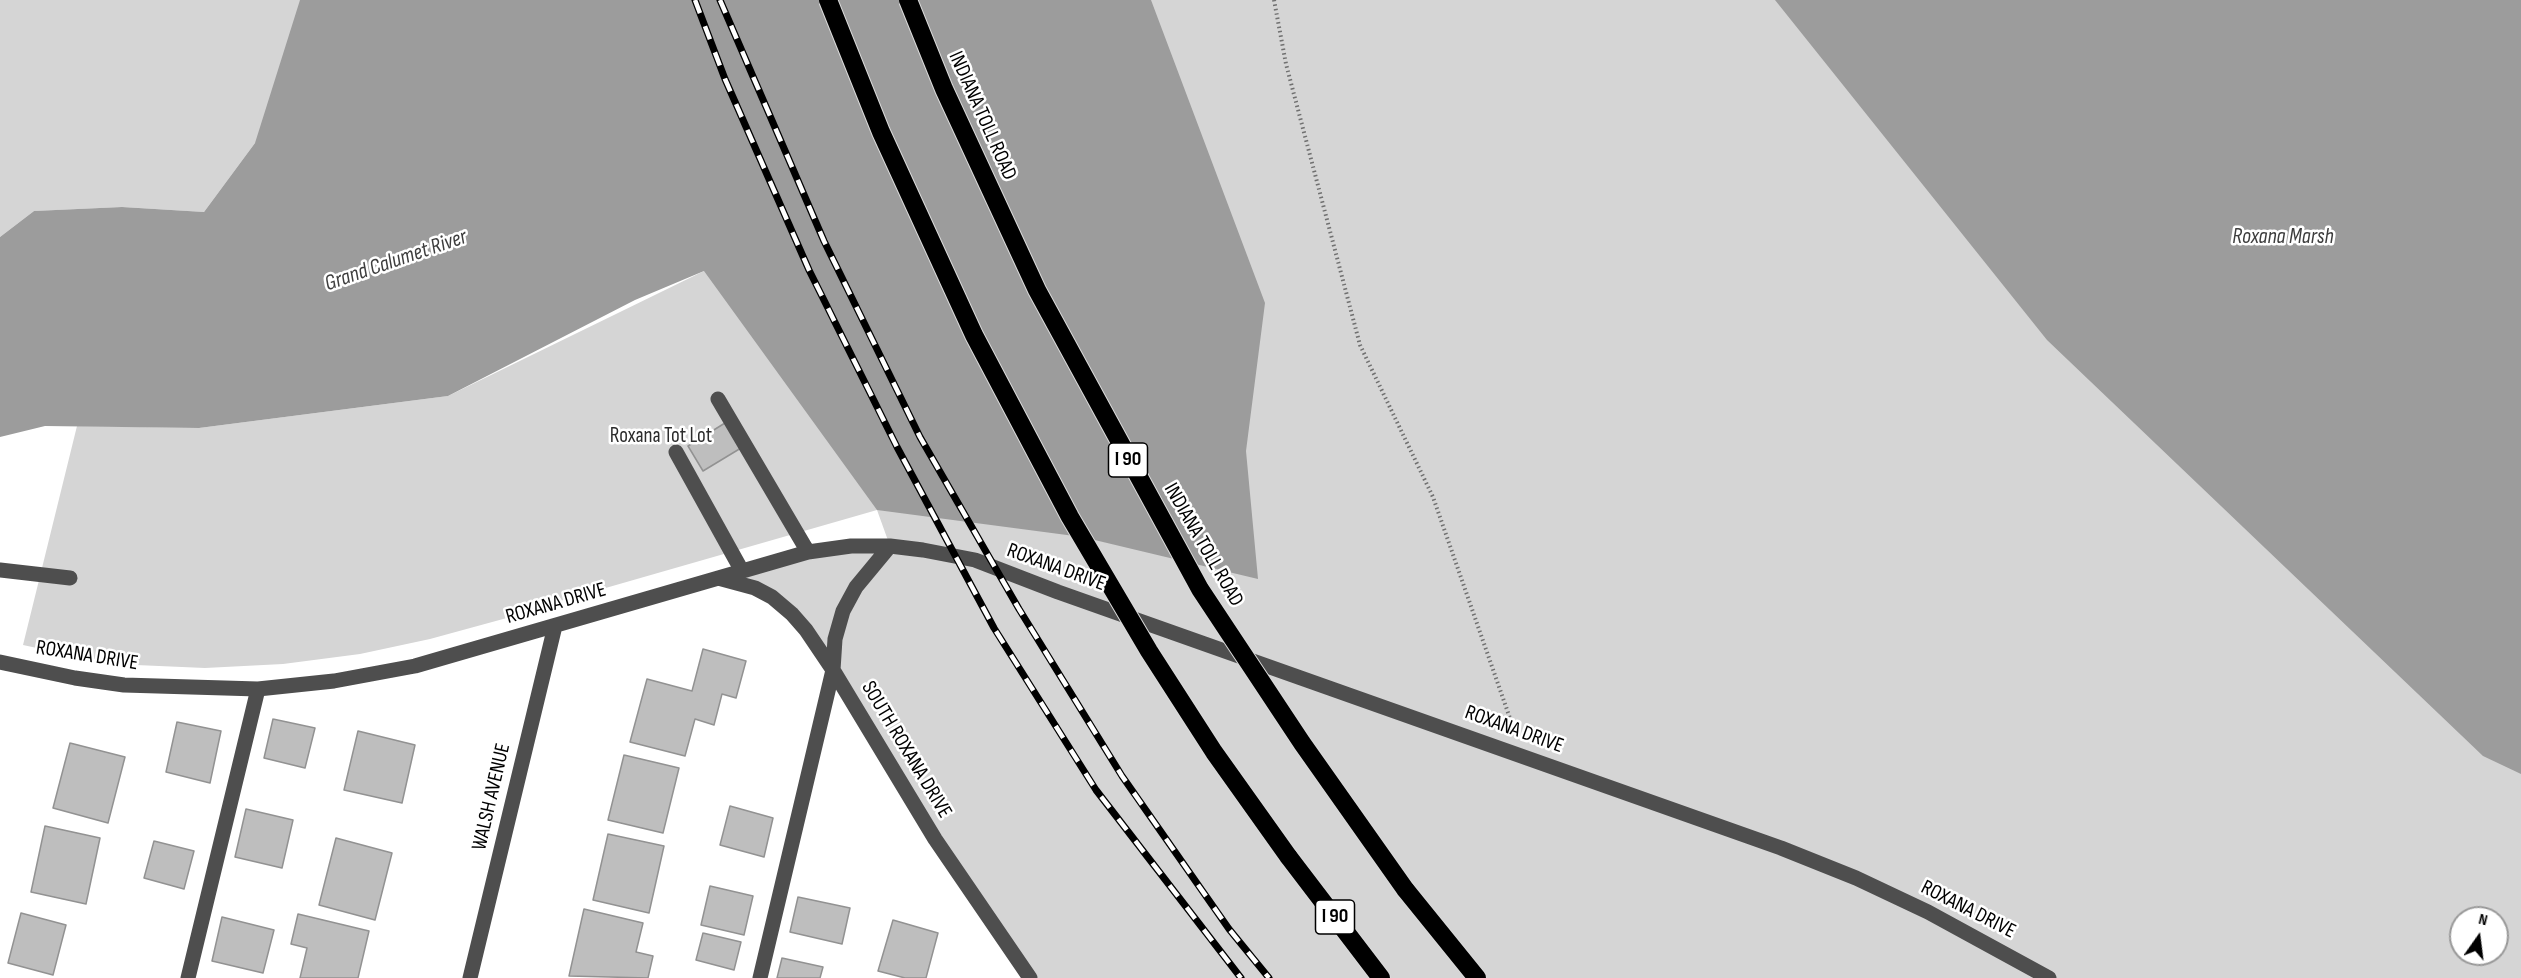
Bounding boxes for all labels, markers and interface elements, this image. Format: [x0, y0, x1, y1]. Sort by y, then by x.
street label: INDIANA TOLL ROAD [942, 48, 1022, 184]
water label: Grand Calumet River [321, 224, 471, 298]
water label: Roxana Marsh [2232, 224, 2334, 250]
park label: Roxana Tot Lot [610, 424, 712, 450]
road number: I 90 [1108, 443, 1148, 477]
street label: INDIANA TOLL ROAD [1158, 479, 1248, 611]
street label: ROXANA DRIVE [1003, 539, 1109, 597]
street label: ROXANA DRIVE [503, 578, 609, 630]
street label: ROXANA DRIVE [34, 635, 140, 677]
street label: SOUTH ROXANA DRIVE [855, 677, 957, 823]
street label: ROXANA DRIVE [1461, 701, 1567, 759]
street label: WALSH AVENUE [467, 741, 517, 853]
street label: ROXANA DRIVE [1916, 875, 2020, 945]
road number: I 90 [1316, 900, 1354, 934]
north arrow [2449, 906, 2509, 966]
text: N [2477, 910, 2489, 930]

